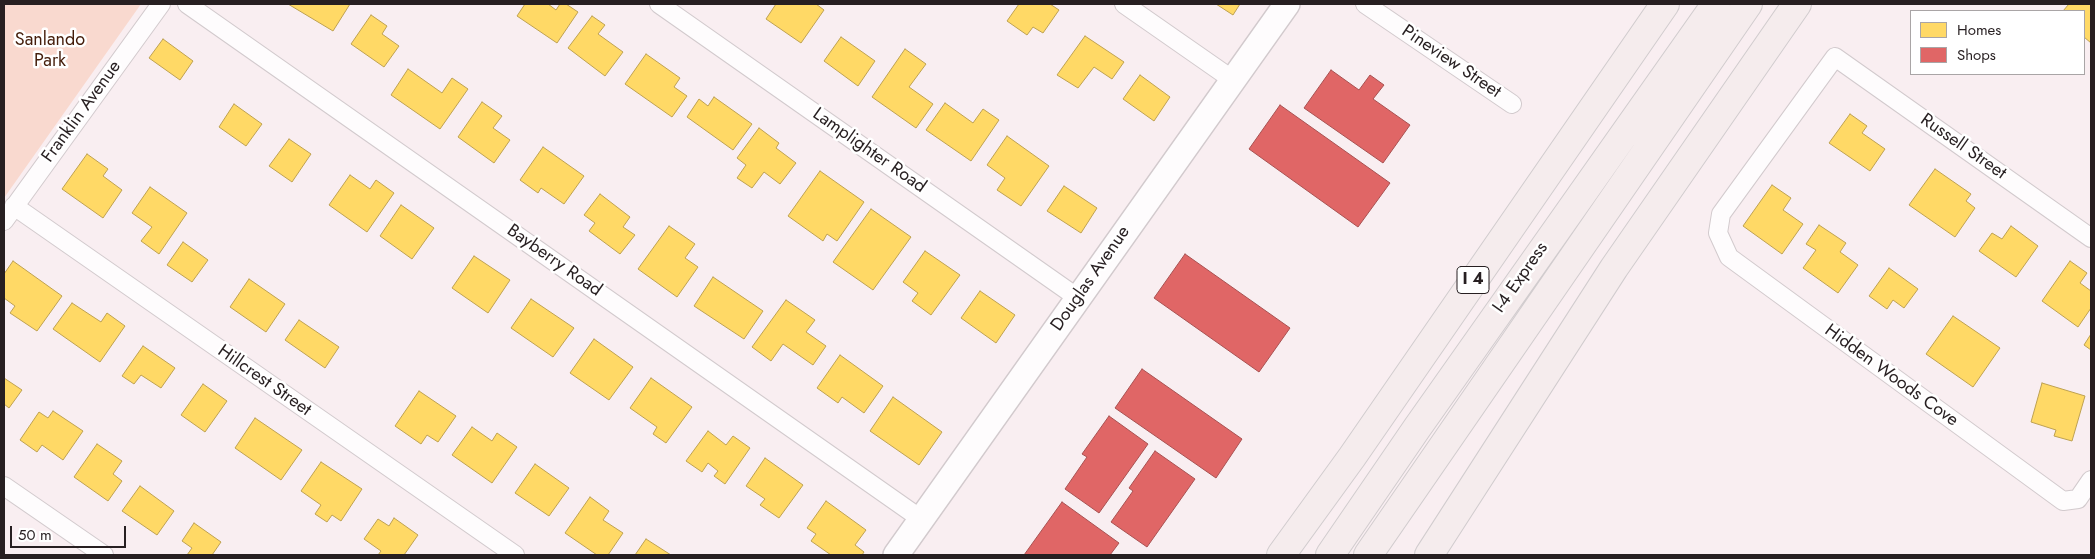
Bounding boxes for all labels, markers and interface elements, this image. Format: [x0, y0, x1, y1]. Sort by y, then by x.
legend [1910, 10, 2085, 75]
text: Homes [1957, 19, 2001, 41]
street label: Pineview Street [1397, 21, 1505, 103]
park label: Sanlando Park [15, 30, 85, 72]
text: Shops [1957, 44, 1996, 66]
street label: Franklin Avenue [38, 57, 126, 167]
street label: Lamplighter Road [808, 104, 930, 198]
street label: Russell Street [1916, 109, 2010, 185]
street label: Bayberry Road [502, 220, 606, 302]
street label: Douglas Avenue [1047, 222, 1135, 336]
street label: I-4 Express [1489, 238, 1553, 318]
road number: I 4 [1457, 266, 1489, 294]
street label: Hidden Woods Cove [1820, 320, 1962, 432]
street label: Hillcrest Street [213, 341, 315, 421]
scale bar [12, 516, 129, 548]
text: 50 m [18, 524, 52, 546]

